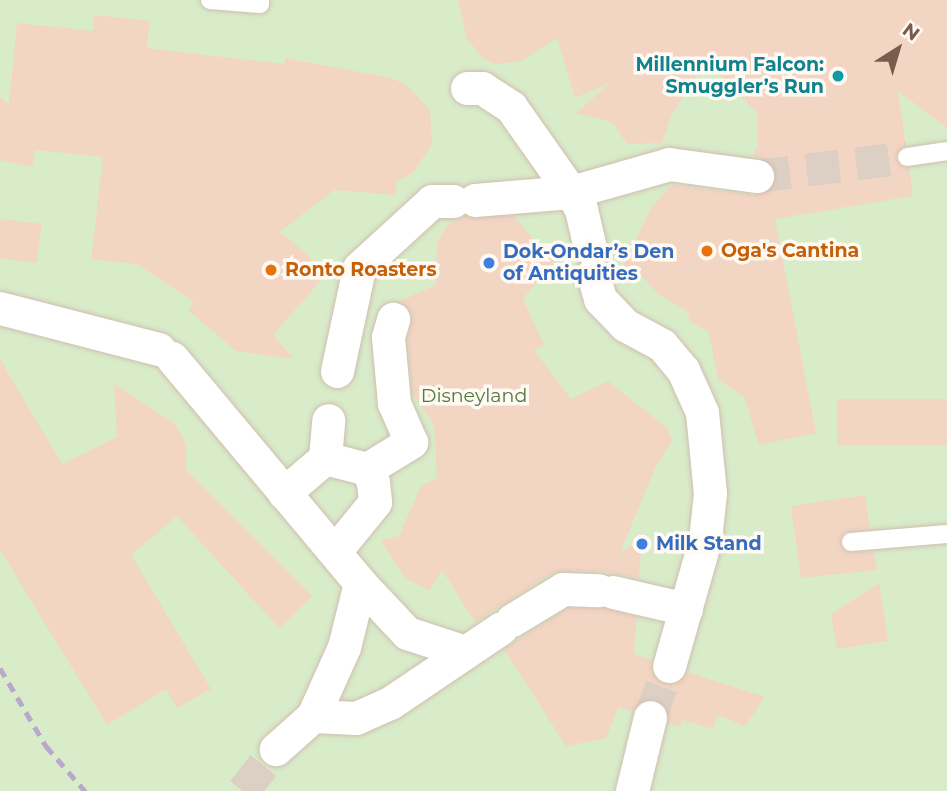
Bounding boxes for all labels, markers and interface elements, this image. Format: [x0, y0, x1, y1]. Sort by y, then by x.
north arrow [863, 14, 933, 84]
text: N [898, 18, 924, 46]
place label: Millennium Falcon: Smuggler’s Run [635, 54, 824, 98]
marker: Millennium Falcon: Smuggler’s Run [830, 68, 846, 84]
place label: Oga's Cantina [721, 240, 859, 262]
place label: Dok-Ondar’s Den of Antiquities [503, 241, 674, 285]
marker: Oga's Cantina [699, 243, 715, 259]
marker: Dok-Ondar’s Den of Antiquities [481, 255, 497, 271]
place label: Ronto Roasters [285, 259, 437, 281]
marker: Ronto Roasters [263, 262, 279, 278]
park label: Disneyland [421, 385, 527, 407]
place label: Milk Stand [656, 533, 762, 555]
marker: Milk Stand [634, 536, 650, 552]

